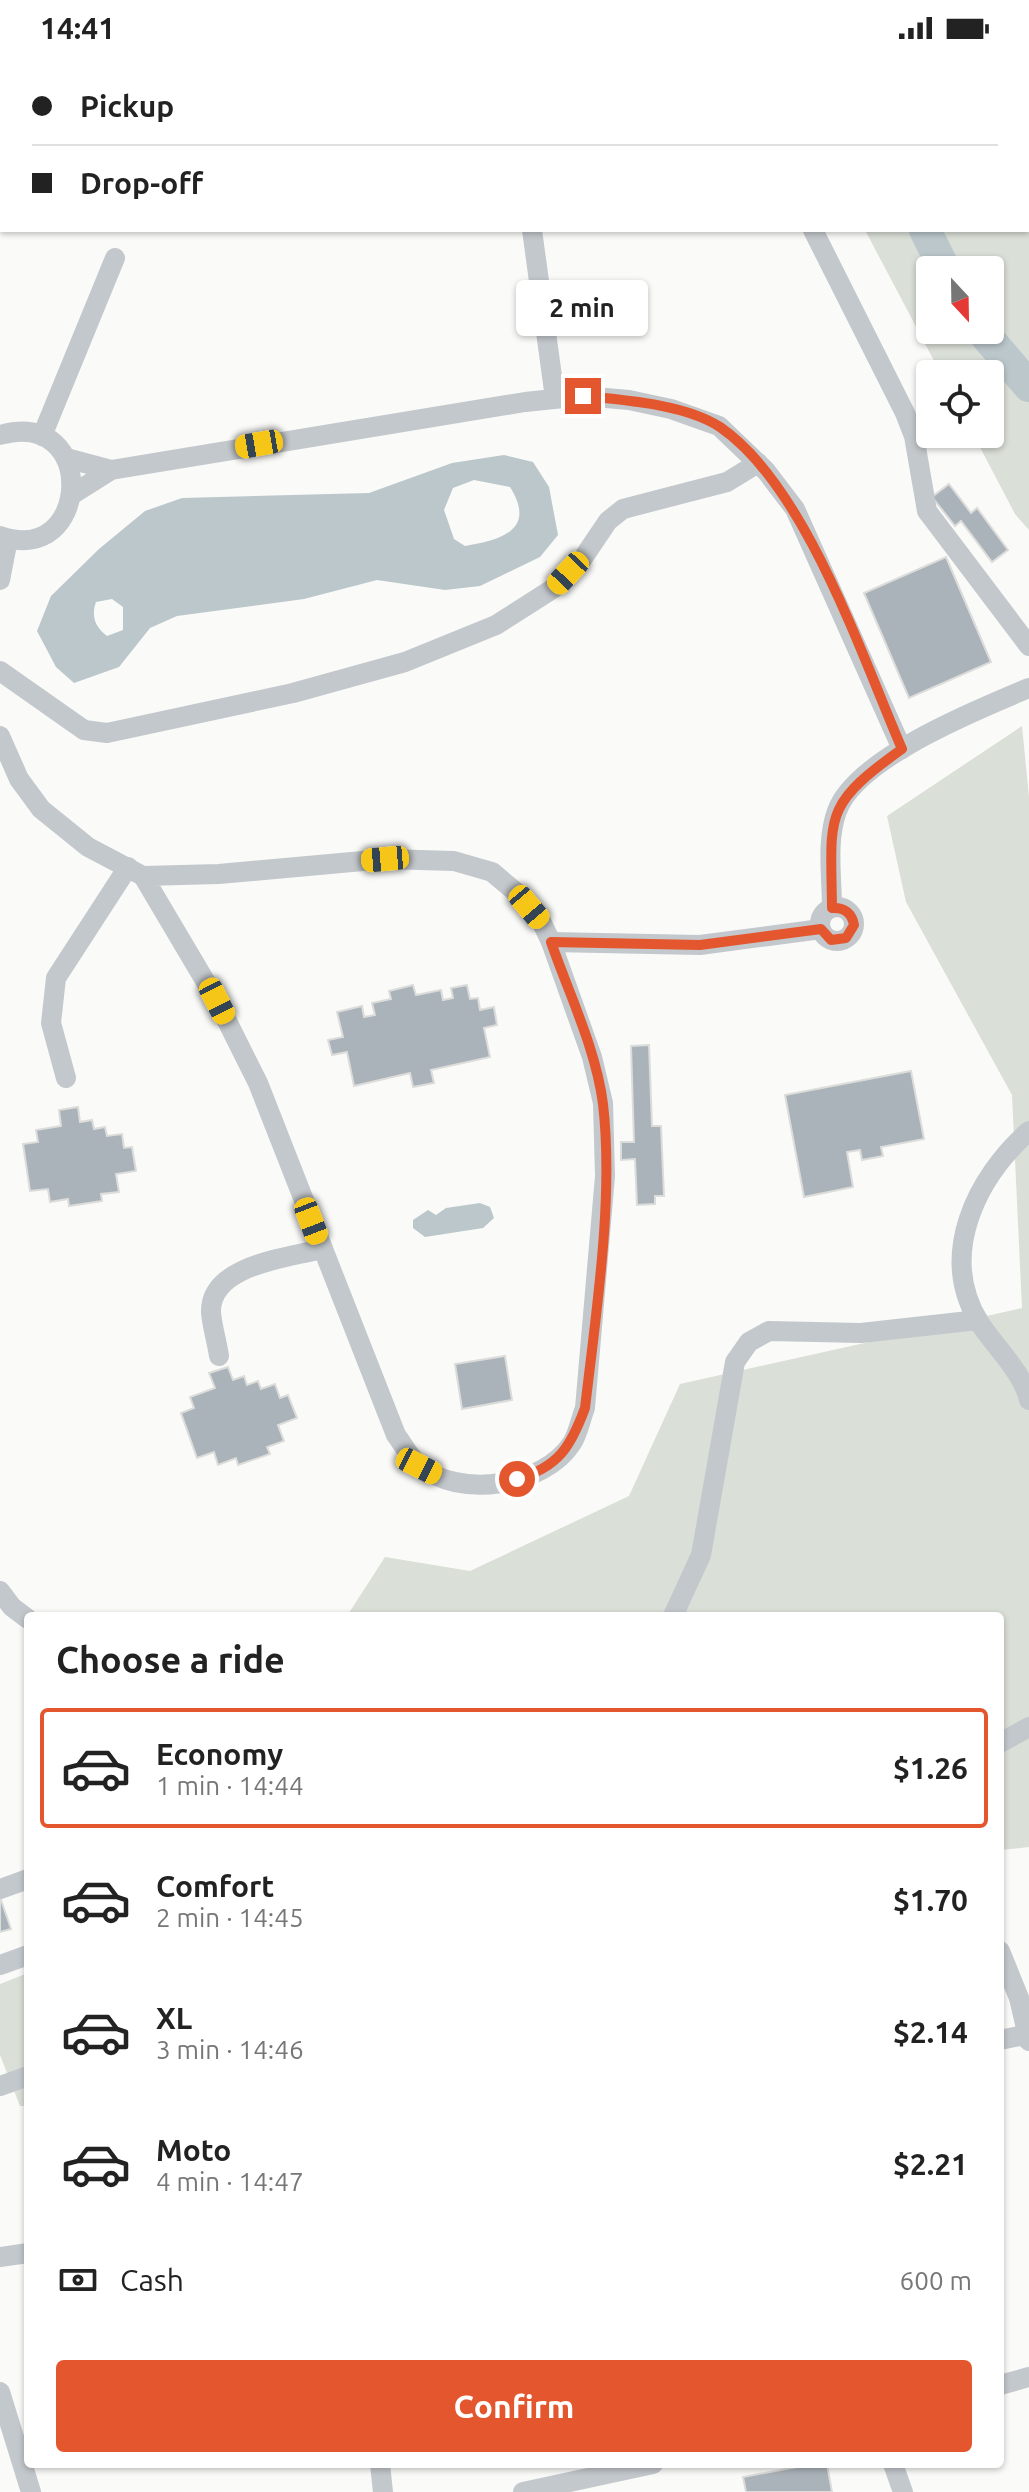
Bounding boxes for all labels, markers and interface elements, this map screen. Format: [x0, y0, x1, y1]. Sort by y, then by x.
text: 14:41 [40, 11, 115, 45]
text: Pickup [80, 89, 174, 123]
text: Drop-off [80, 166, 203, 200]
north arrow [916, 256, 1004, 344]
map controls [916, 256, 1004, 448]
callout: 2 min [517, 280, 649, 336]
text: 2 min [549, 293, 615, 322]
button: locate [916, 360, 1004, 448]
route end [565, 378, 601, 414]
car [233, 428, 285, 460]
car [543, 547, 593, 599]
car [360, 845, 410, 873]
car [504, 881, 554, 933]
car [195, 974, 239, 1028]
car [291, 1194, 331, 1248]
car [392, 1444, 446, 1488]
route start [499, 1461, 535, 1497]
text: Choose a ride [56, 1639, 285, 1680]
icon: car [60, 1732, 132, 1804]
text: Economy [156, 1737, 283, 1771]
text: $1.26 [893, 1751, 968, 1785]
text: 1 min · 14:44 [156, 1771, 304, 1800]
icon: car [60, 1864, 132, 1936]
text: Comfort [156, 1869, 274, 1903]
text: $1.70 [893, 1883, 968, 1917]
text: 2 min · 14:45 [156, 1903, 304, 1932]
icon: car [60, 1996, 132, 2068]
text: XL [156, 2001, 192, 2035]
text: $2.14 [893, 2015, 968, 2049]
text: 3 min · 14:46 [156, 2035, 304, 2064]
icon: car [60, 2128, 132, 2200]
text: Moto [156, 2133, 231, 2167]
text: $2.21 [893, 2147, 968, 2181]
text: 4 min · 14:47 [156, 2167, 304, 2196]
icon: cash [56, 2258, 100, 2302]
text: Cash [120, 2263, 184, 2297]
text: 600 m [900, 2266, 972, 2295]
button: Confirm [56, 2360, 972, 2452]

